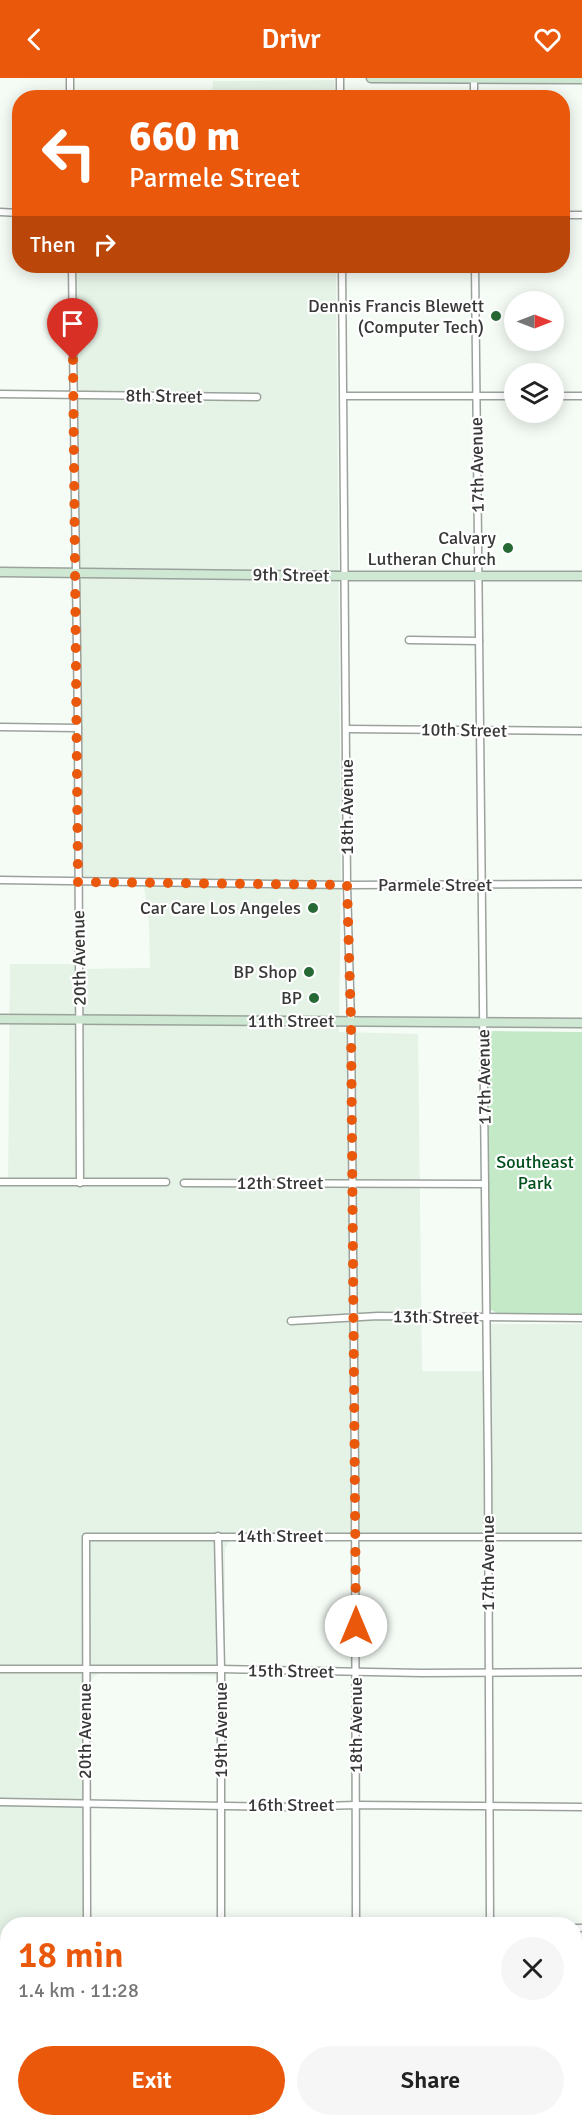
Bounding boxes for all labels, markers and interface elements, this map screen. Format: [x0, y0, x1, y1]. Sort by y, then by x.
icon: back [18, 23, 51, 56]
text: Drivr [261, 23, 321, 56]
icon: heart [531, 23, 564, 56]
text: 660 m [129, 111, 240, 162]
icon: left [30, 114, 108, 192]
text: Parmele Street [129, 162, 300, 195]
icon: right [88, 228, 121, 261]
text: Then [30, 231, 76, 258]
north arrow [504, 291, 564, 351]
map controls [504, 291, 564, 423]
place label: Dennis Francis Blewett (Computer Tech) [308, 295, 484, 338]
pin [47, 298, 98, 360]
icon: arrive [56, 307, 89, 340]
marker: Dennis Francis Blewett (Computer Tech) [489, 309, 503, 323]
button: layers [504, 363, 564, 423]
street label: 8th Street [125, 384, 203, 408]
street label: 17th Avenue [465, 417, 489, 513]
place label: Calvary Lutheran Church [368, 527, 497, 570]
marker: Calvary Lutheran Church [501, 541, 515, 555]
street label: 9th Street [252, 563, 330, 587]
street label: 10th Street [421, 718, 507, 742]
street label: 18th Avenue [336, 759, 358, 855]
street label: Parmele Street [378, 874, 492, 896]
place label: Car Care Los Angeles [140, 897, 301, 919]
marker: Car Care Los Angeles [306, 901, 320, 915]
street label: 20th Avenue [67, 910, 91, 1006]
place label: BP Shop [233, 961, 297, 983]
marker: BP Shop [302, 965, 316, 979]
place label: BP [281, 987, 302, 1009]
marker: BP [307, 991, 321, 1005]
street label: 11th Street [248, 1010, 334, 1032]
street label: 17th Avenue [472, 1029, 496, 1125]
park label: Southeast Park [496, 1151, 574, 1194]
street label: 12th Street [237, 1172, 323, 1194]
street label: 13th Street [393, 1305, 479, 1329]
street label: 17th Avenue [477, 1515, 499, 1611]
street label: 14th Street [237, 1525, 323, 1547]
position arrow [324, 1594, 388, 1658]
street label: 15th Street [248, 1659, 334, 1683]
street label: 18th Avenue [345, 1677, 367, 1773]
street label: 19th Avenue [210, 1682, 232, 1778]
street label: 20th Avenue [74, 1683, 96, 1779]
street label: 16th Street [248, 1794, 334, 1816]
text: 18 min [18, 1933, 124, 1978]
button: close [501, 1937, 564, 2000]
text: 1.4 km · 11:28 [18, 1978, 139, 2003]
button: Exit [18, 2046, 285, 2115]
button: Share [297, 2046, 564, 2115]

